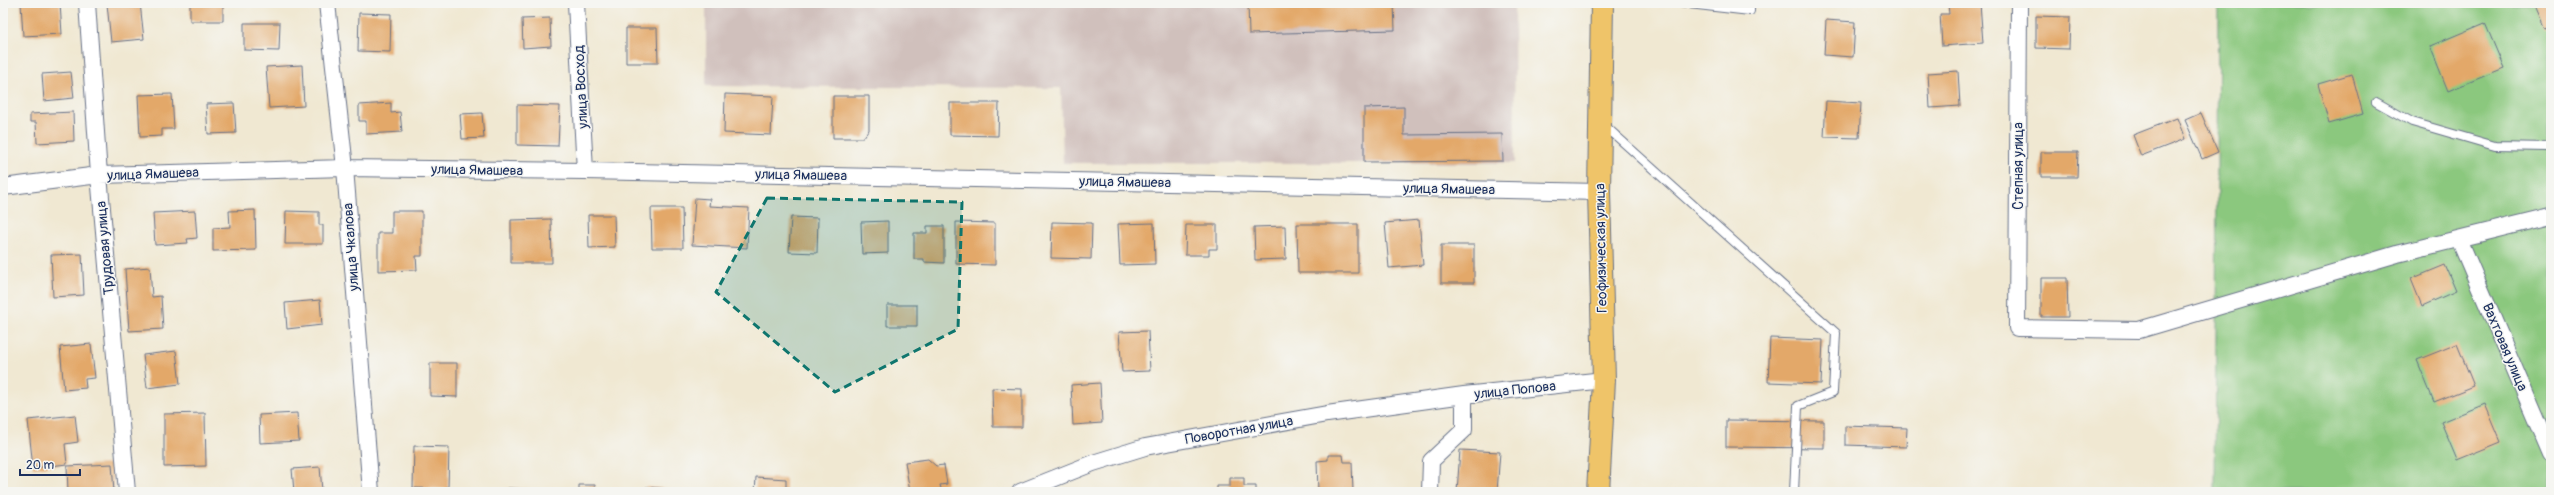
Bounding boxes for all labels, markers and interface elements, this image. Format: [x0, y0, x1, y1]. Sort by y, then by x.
street label: улица Восход [570, 44, 592, 130]
street label: Степная улица [2010, 122, 2027, 210]
street label: улица Ямашева [430, 161, 523, 179]
street label: улица Ямашева [106, 164, 199, 184]
street label: улица Ямашева [754, 166, 847, 184]
street label: улица Ямашева [1078, 173, 1171, 191]
street label: улица Ямашева [1402, 180, 1495, 198]
street label: Геофизическая улица [1591, 183, 1611, 313]
street label: Трудовая улица [92, 200, 118, 296]
street label: улица Чкалова [339, 202, 363, 293]
street label: Вахтовая улица [2479, 300, 2531, 394]
street label: улица Попова [1472, 377, 1557, 403]
street label: Поворотная улица [1184, 412, 1294, 448]
scale bar [20, 451, 80, 477]
text: 20 m [26, 458, 55, 473]

